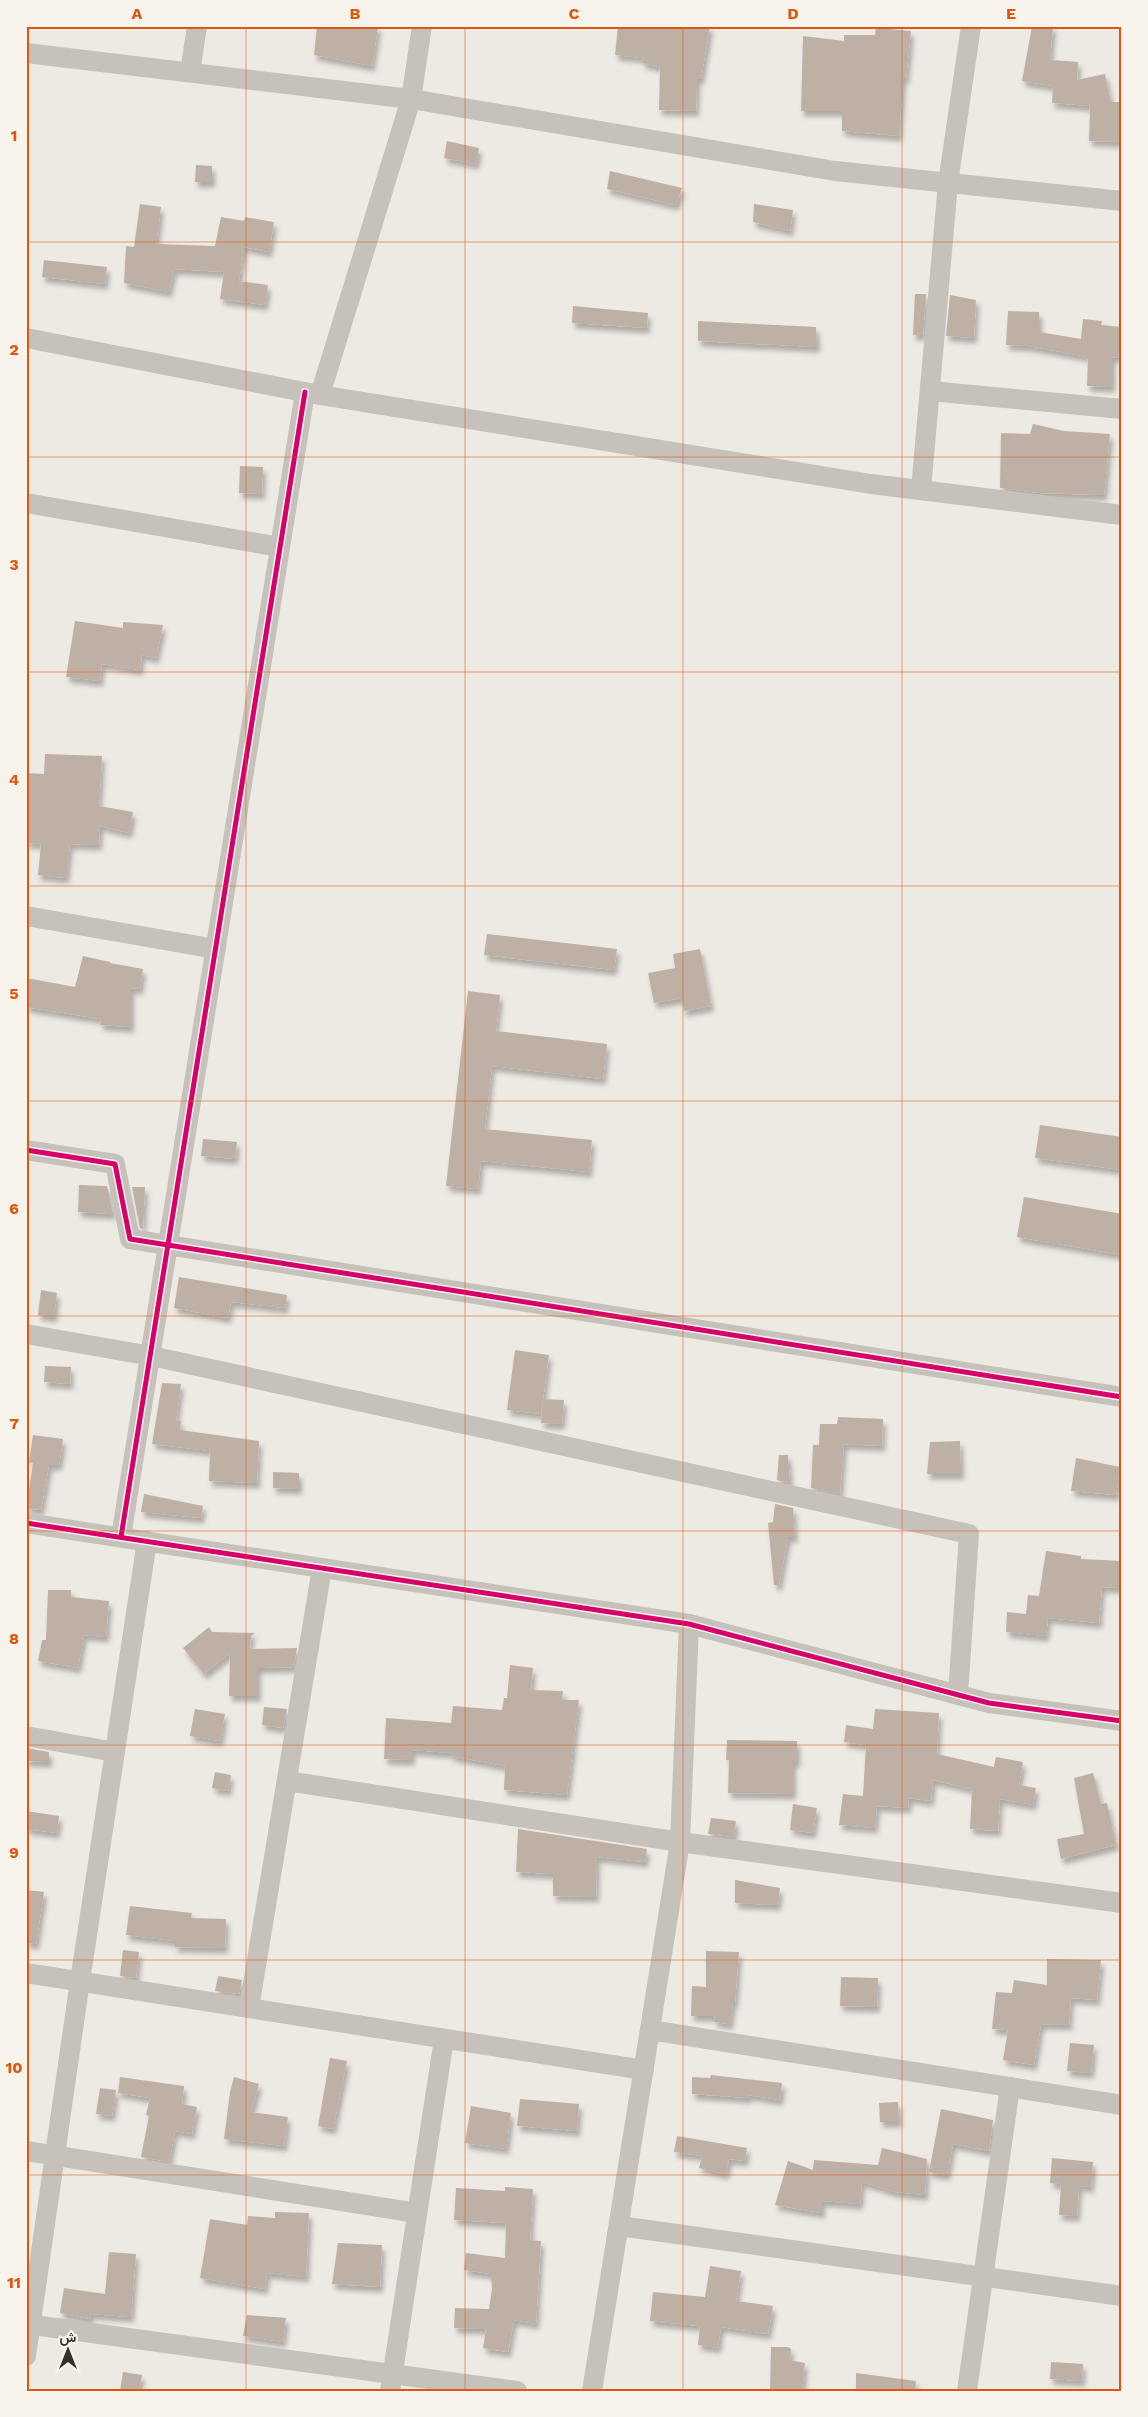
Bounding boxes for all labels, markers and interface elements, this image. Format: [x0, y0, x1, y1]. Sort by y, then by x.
text: A [132, 4, 143, 23]
text: B [350, 4, 361, 23]
text: C [569, 4, 580, 23]
text: D [787, 4, 799, 23]
text: E [1006, 4, 1016, 23]
text: 1 [11, 126, 17, 145]
text: 2 [9, 340, 19, 359]
text: 3 [9, 555, 19, 574]
text: 4 [9, 770, 19, 789]
text: 5 [9, 984, 19, 1003]
text: 6 [9, 1199, 19, 1218]
text: 7 [9, 1414, 19, 1433]
text: 8 [9, 1629, 19, 1648]
text: 9 [9, 1843, 19, 1862]
text: 10 [5, 2058, 23, 2077]
text: 11 [7, 2273, 21, 2292]
north arrow [42, 2324, 92, 2374]
text: ش [60, 2329, 77, 2346]

